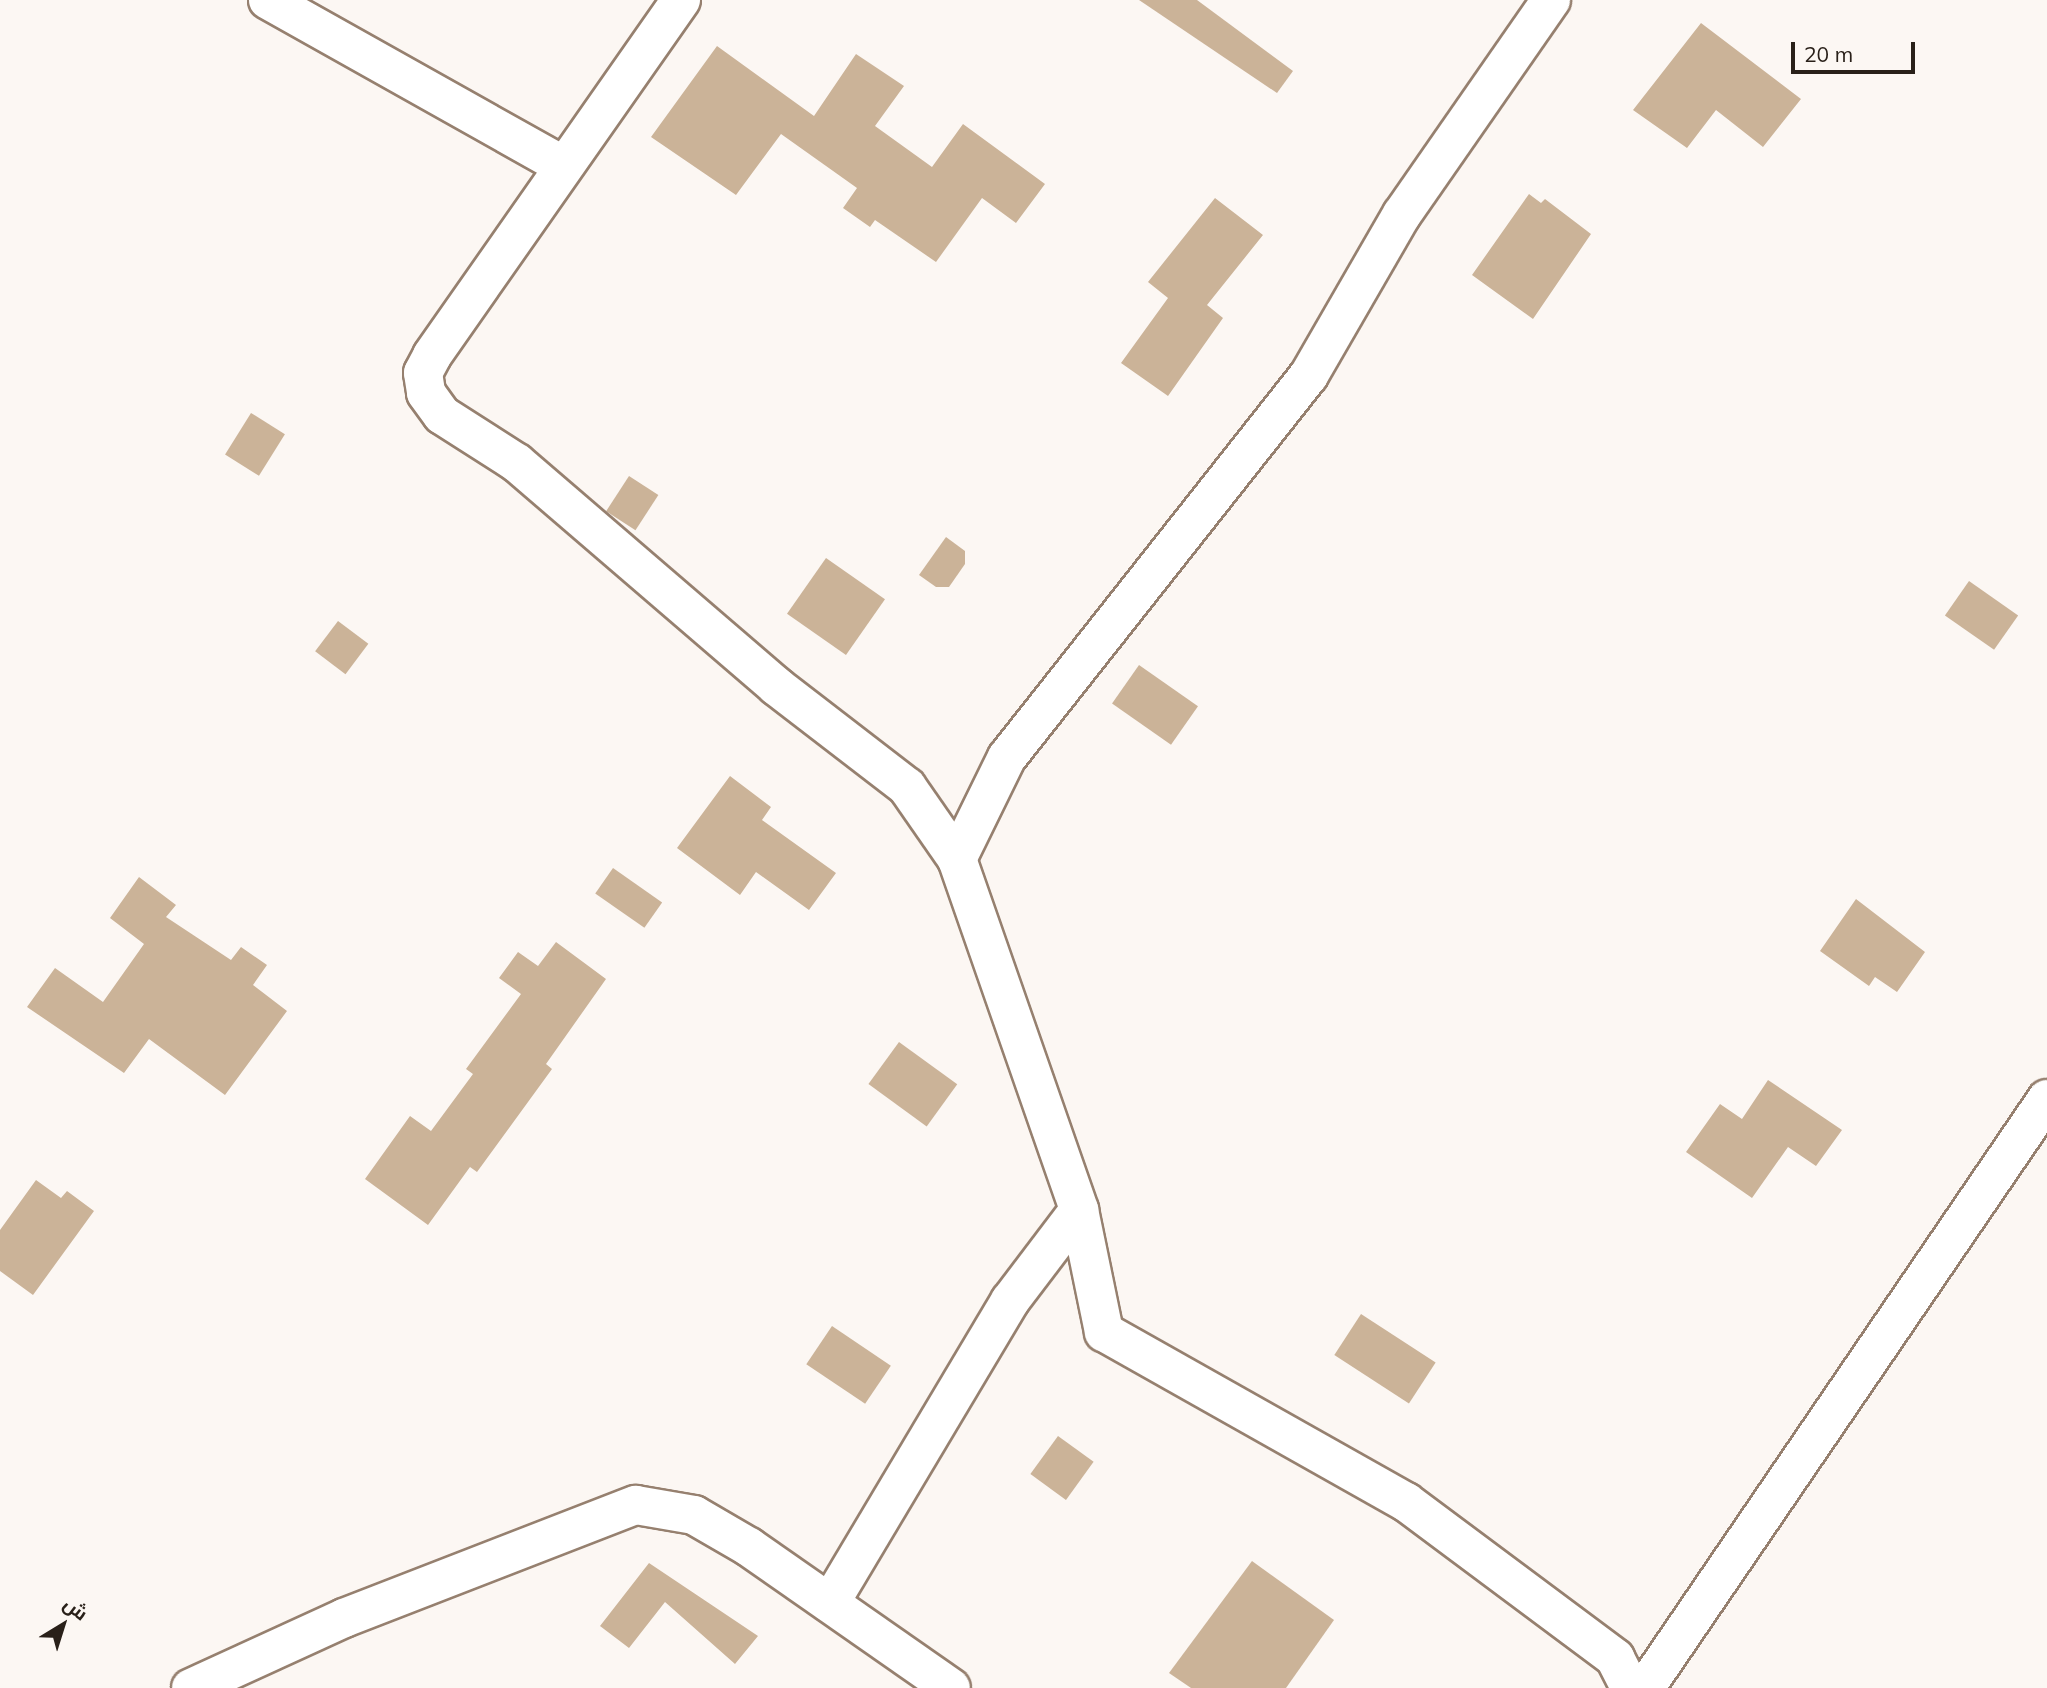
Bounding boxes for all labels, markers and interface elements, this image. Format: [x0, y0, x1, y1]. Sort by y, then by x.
scale bar [1795, 28, 1919, 72]
text: 20 m [1804, 41, 1853, 67]
north arrow [28, 1590, 98, 1660]
text: ش [59, 1591, 93, 1625]

